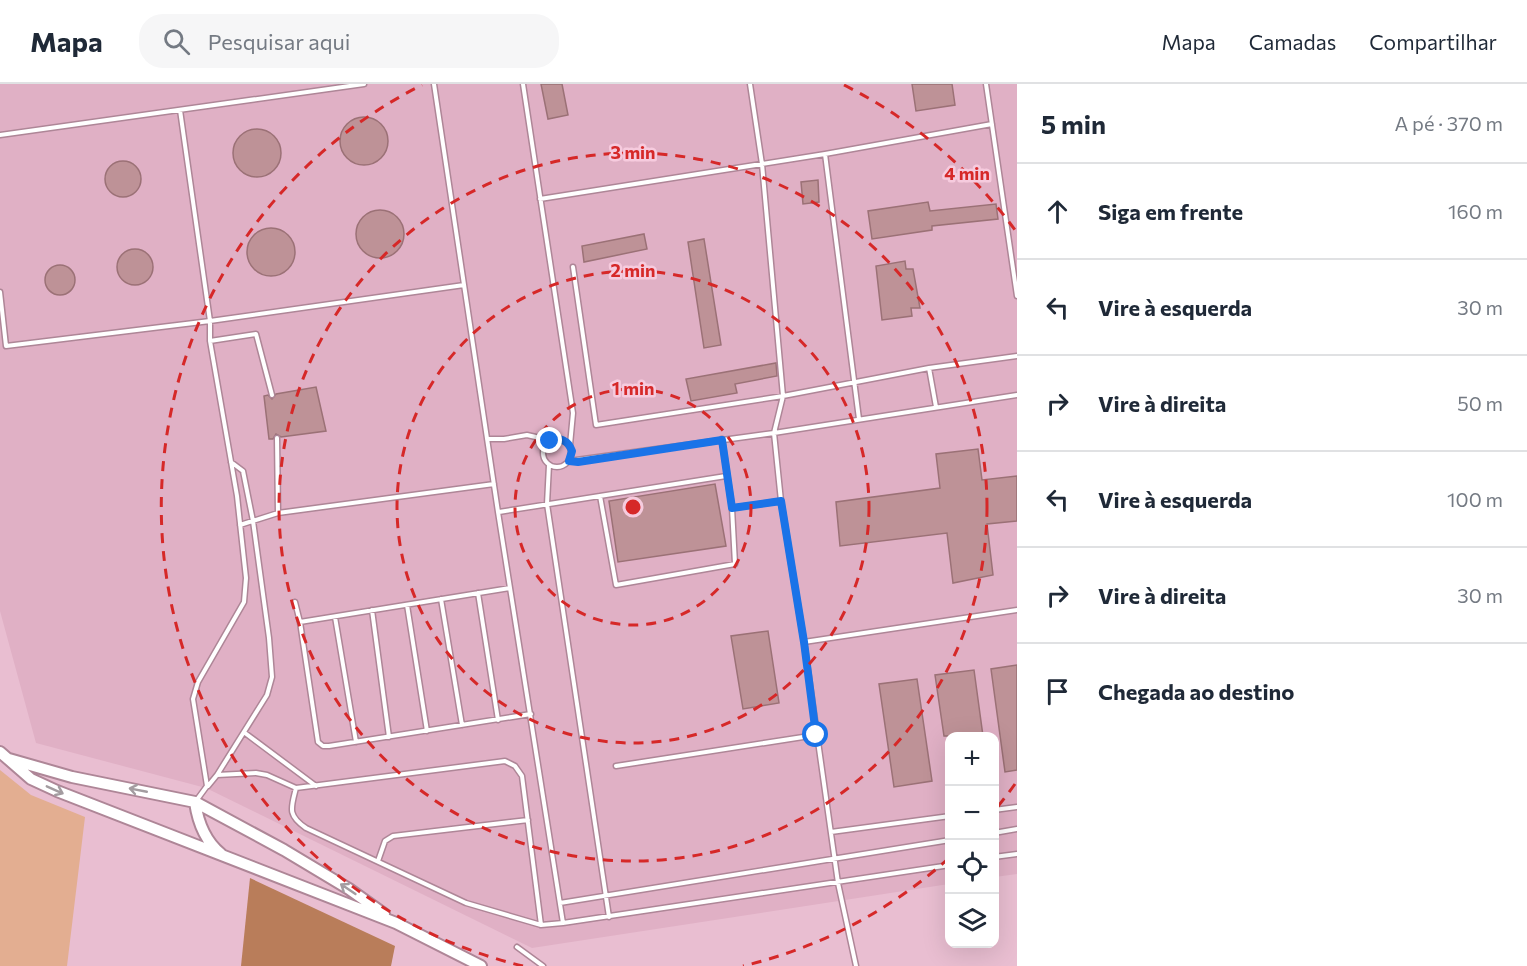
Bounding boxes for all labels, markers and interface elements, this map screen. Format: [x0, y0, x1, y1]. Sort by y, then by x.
search box [139, 14, 559, 68]
text: Mapa [30, 24, 103, 58]
icon: search [160, 25, 193, 58]
text: Pesquisar aqui [208, 28, 350, 55]
text: Mapa [1162, 29, 1216, 54]
text: Camadas [1249, 29, 1336, 54]
text: Compartilhar [1369, 29, 1497, 54]
text: 5 min [1041, 108, 1106, 139]
text: A pé · 370 m [1394, 111, 1503, 135]
text: 3 min [610, 141, 656, 163]
text: 4 min [944, 162, 990, 184]
icon: ahead [1041, 195, 1074, 228]
text: Siga em frente [1098, 198, 1243, 225]
text: 160 m [1448, 199, 1503, 223]
text: 2 min [611, 259, 655, 281]
icon: left [1041, 291, 1074, 324]
text: Vire à esquerda [1098, 294, 1252, 321]
text: 30 m [1457, 295, 1503, 319]
text: 1 min [612, 377, 654, 399]
icon: right [1041, 387, 1074, 420]
text: Vire à direita [1098, 390, 1226, 417]
text: 50 m [1457, 391, 1503, 415]
route end [536, 427, 562, 453]
icon: left [1041, 483, 1074, 516]
text: Vire à esquerda [1098, 486, 1252, 513]
text: 100 m [1447, 487, 1503, 511]
centre of rings [623, 497, 643, 517]
icon: right [1041, 579, 1074, 612]
text: Vire à direita [1098, 582, 1226, 609]
text: 30 m [1457, 583, 1503, 607]
icon: arrive [1041, 675, 1074, 708]
text: Chegada ao destino [1098, 678, 1294, 705]
route start [802, 721, 828, 747]
map controls [945, 732, 999, 948]
button: + [945, 732, 999, 786]
one-way arrow [129, 784, 148, 796]
one-way arrow [46, 785, 64, 796]
button: − [945, 786, 999, 840]
button: locate [945, 840, 999, 894]
one-way arrow [341, 883, 357, 895]
button: layers [945, 894, 999, 948]

